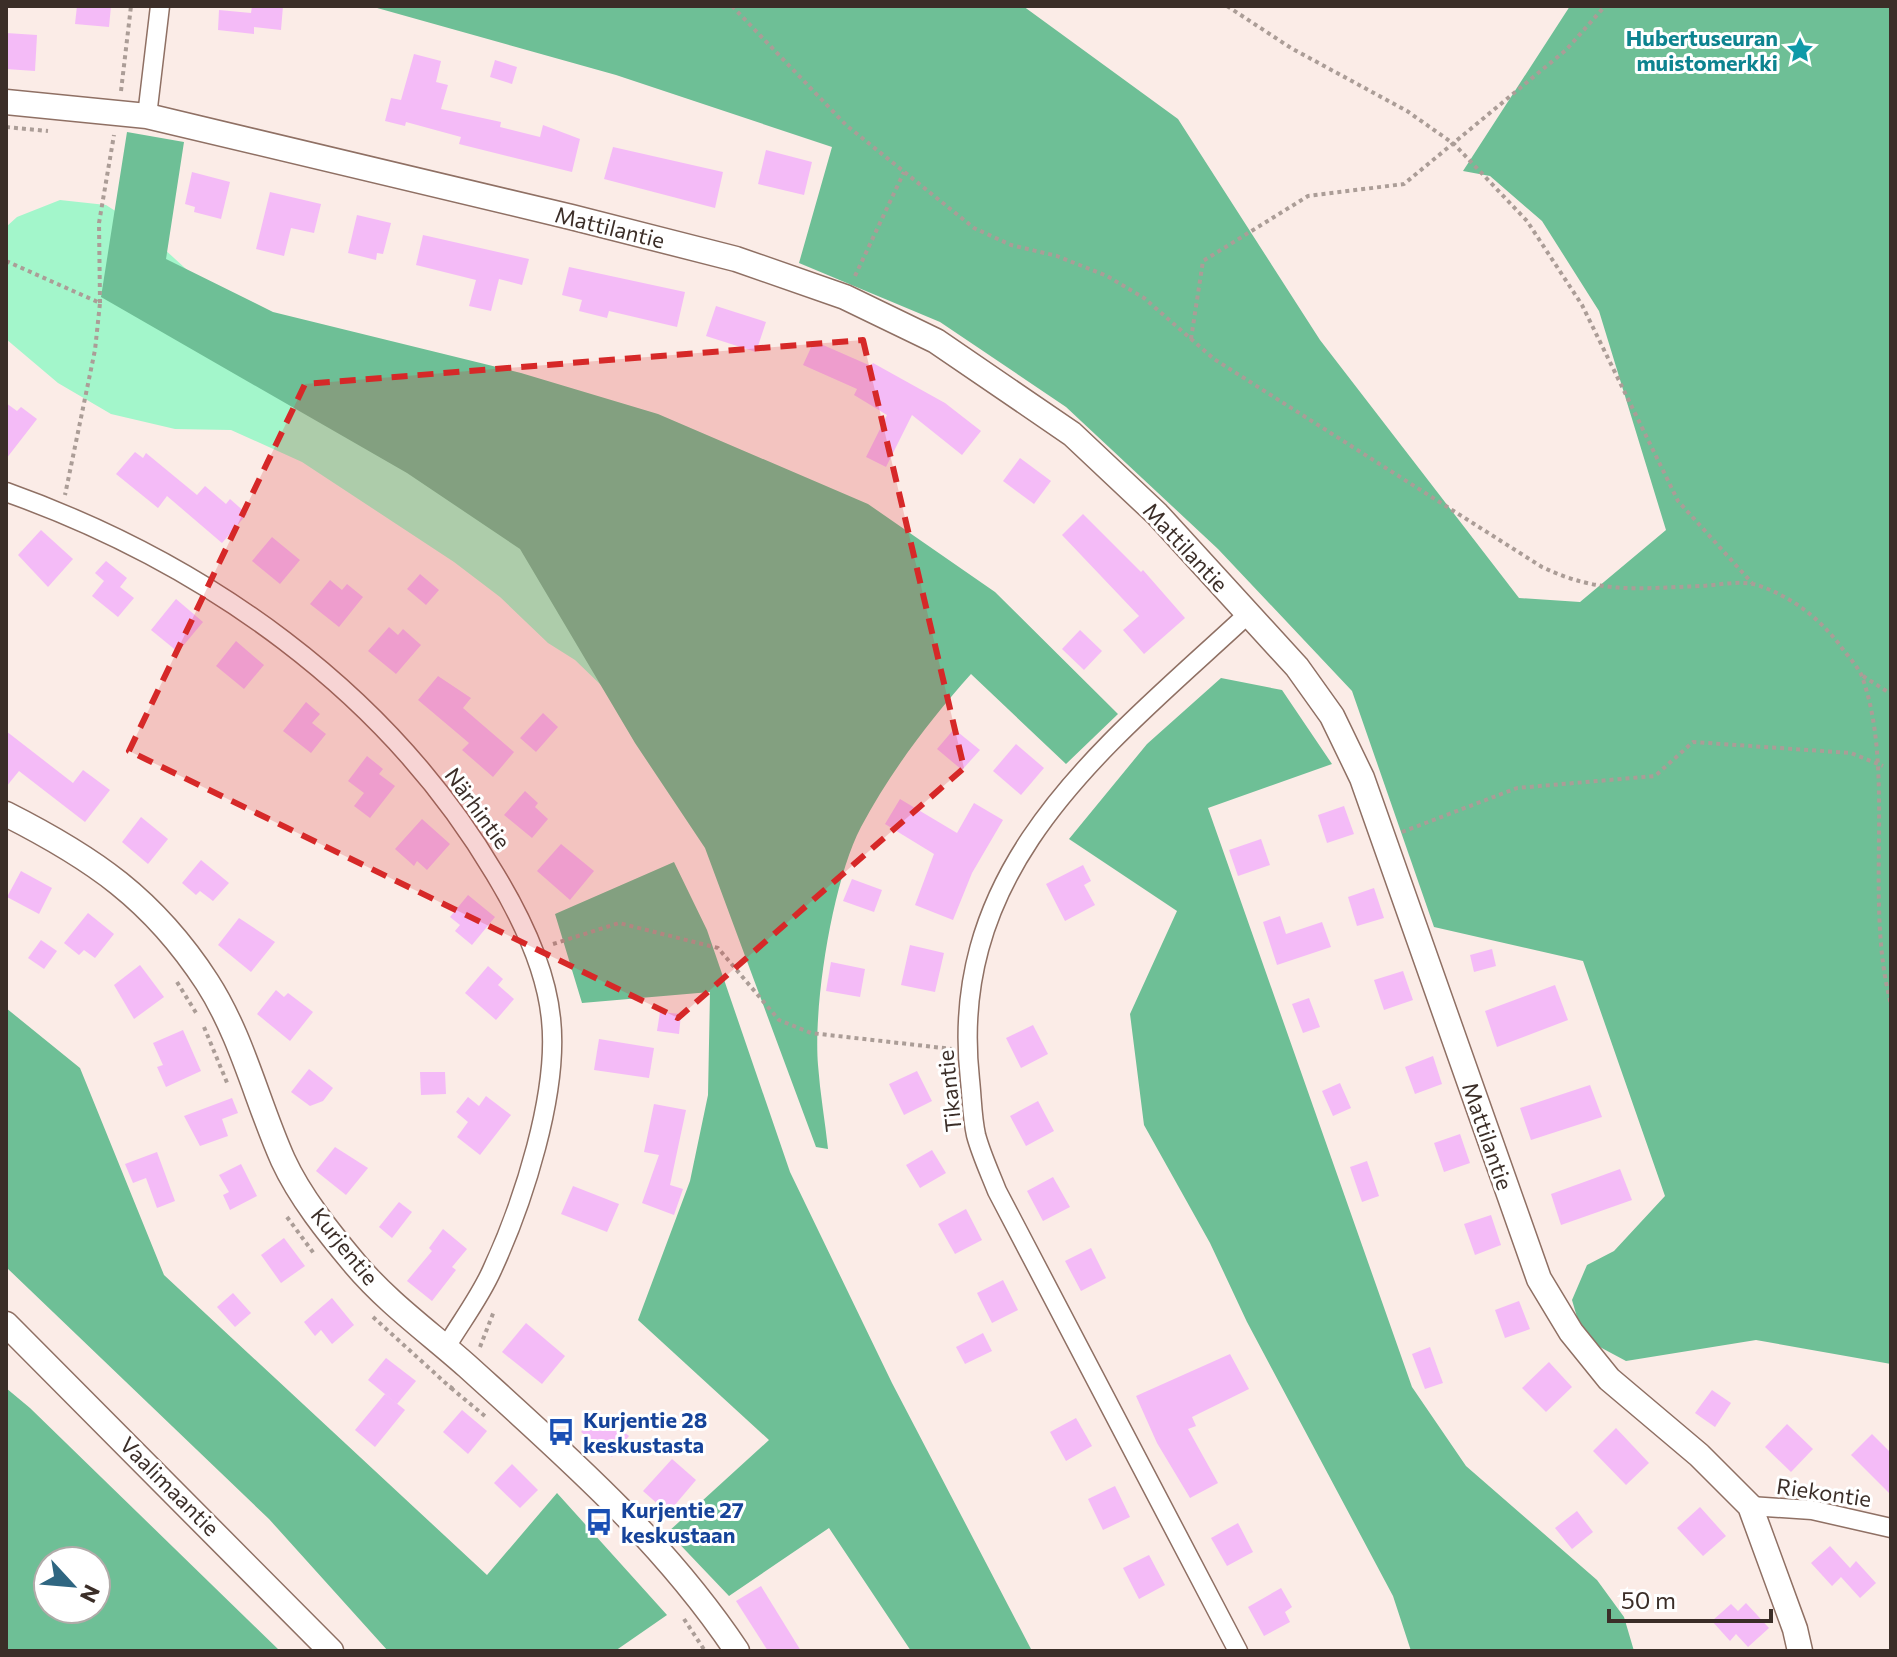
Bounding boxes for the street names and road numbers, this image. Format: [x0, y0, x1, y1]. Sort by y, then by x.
street label: Mattilantie [552, 200, 668, 254]
street label: Mattilantie [1138, 497, 1234, 597]
street label: Närhintie [439, 762, 517, 854]
street label: Tikantie [931, 1049, 967, 1133]
street label: Mattilantie [1457, 1079, 1519, 1193]
street label: Kurjentie [306, 1202, 384, 1290]
street label: Vaalimaantie [115, 1431, 225, 1541]
street label: Riekontie [1775, 1472, 1873, 1512]

